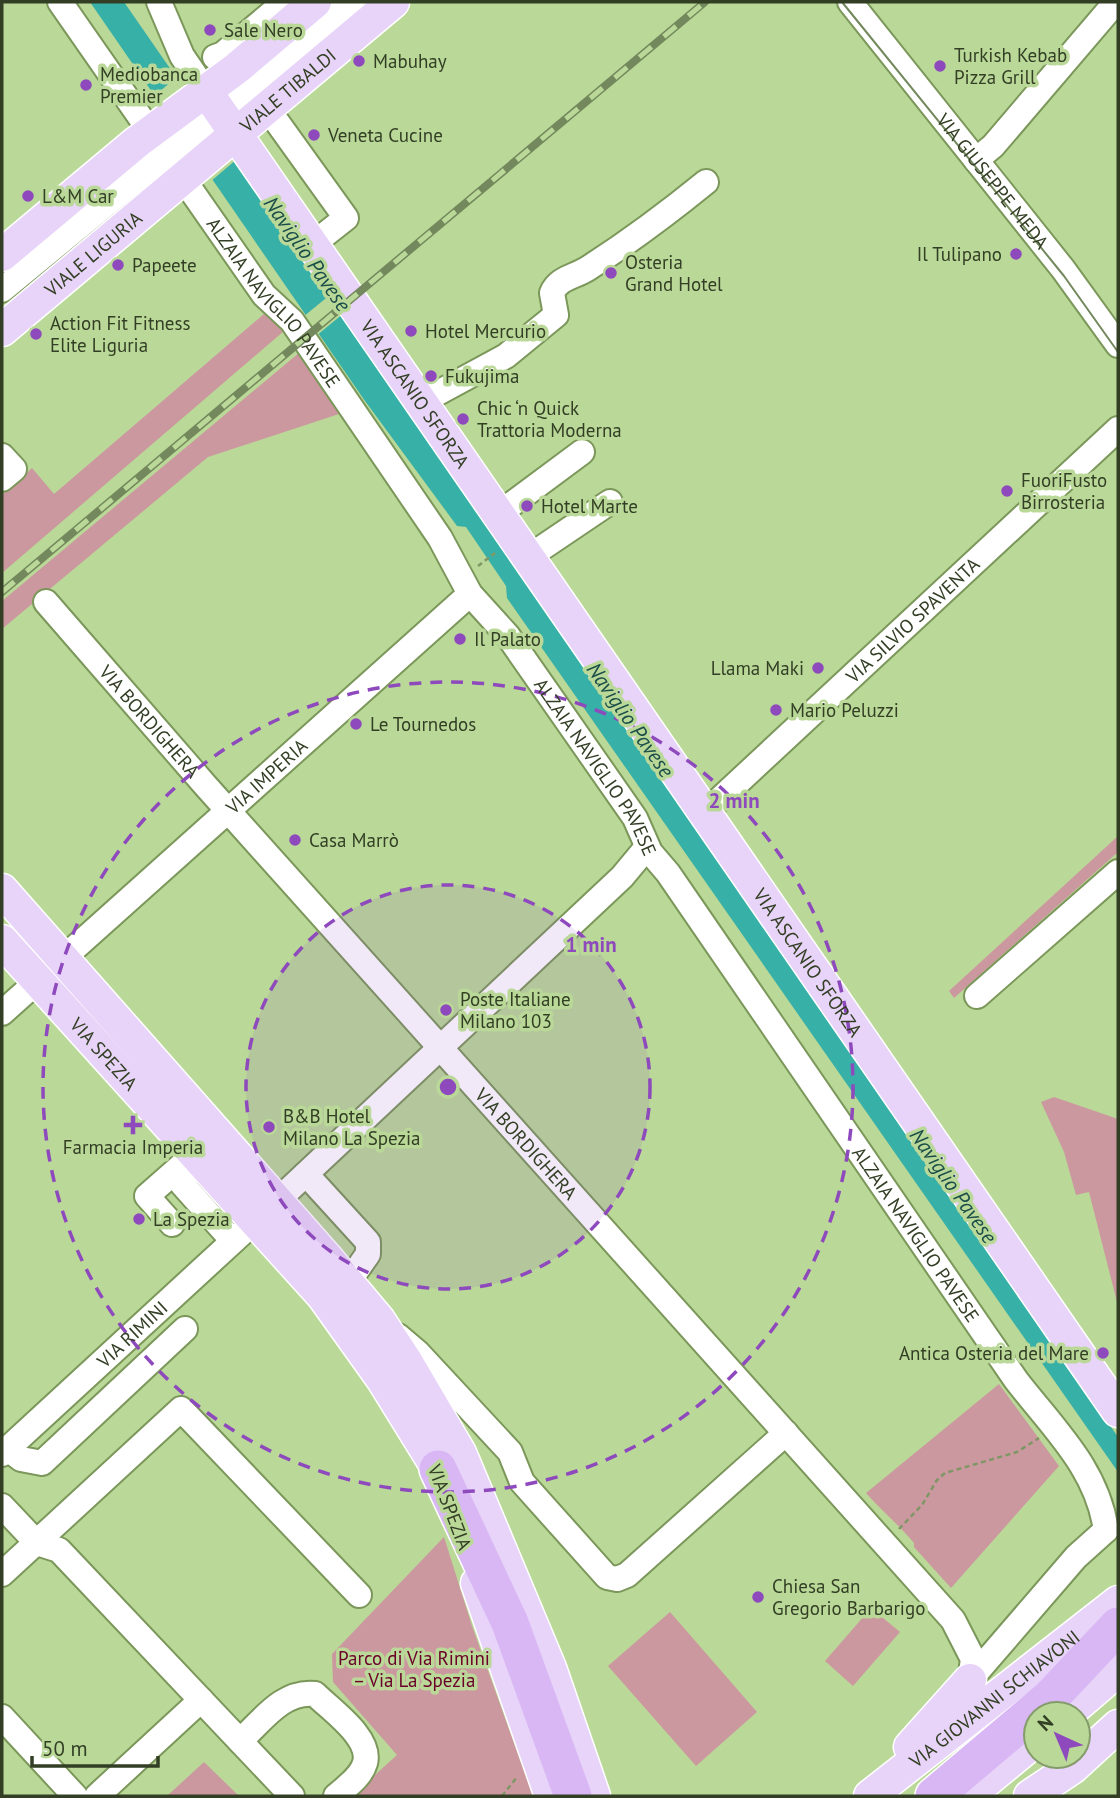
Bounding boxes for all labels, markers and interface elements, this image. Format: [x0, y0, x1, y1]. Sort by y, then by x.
place label: Sale Nero [224, 18, 303, 42]
marker: Sale Nero [202, 22, 218, 38]
street label: VIALE TIBALDI [234, 43, 341, 138]
place label: Turkish Kebab Pizza Grill [954, 43, 1067, 89]
place label: Mabuhay [373, 49, 447, 73]
marker: Mabuhay [351, 53, 367, 69]
marker: Turkish Kebab Pizza Grill [932, 58, 948, 74]
place label: Mediobanca Premier [100, 62, 198, 108]
marker: Mediobanca Premier [78, 77, 94, 93]
street label: VIA GIUSEPPE MEDA [931, 108, 1054, 254]
place label: Veneta Cucine [327, 123, 443, 147]
marker: Veneta Cucine [306, 127, 322, 143]
place label: L&M Car [42, 184, 114, 208]
marker: L&M Car [20, 188, 36, 204]
water label: Naviglio Pavese [258, 191, 357, 317]
street label: VIALE LIGURIA [39, 206, 147, 302]
street label: ALZAIA NAVIGLIO PAVESE [202, 213, 346, 392]
place label: Il Tulipano [917, 242, 1002, 266]
marker: Il Tulipano [1008, 246, 1024, 262]
place label: Osteria Grand Hotel [625, 250, 723, 296]
place label: Papeete [132, 253, 197, 277]
marker: Papeete [110, 257, 126, 273]
marker: Osteria Grand Hotel [603, 265, 619, 281]
place label: Action Fit Fitness Elite Liguria [50, 311, 190, 357]
street label: VIA ASCANIO SFORZA [355, 314, 475, 473]
place label: Hotel Mercurio [425, 319, 546, 343]
marker: Hotel Mercurio [403, 323, 419, 339]
marker: Action Fit Fitness Elite Liguria [28, 326, 44, 342]
place label: Fukujima [445, 364, 519, 388]
marker: Fukujima [423, 368, 439, 384]
place label: Chic ‘n Quick Trattoria Moderna [477, 396, 622, 442]
marker: Chic ‘n Quick Trattoria Moderna [455, 411, 471, 427]
place label: FuoriFusto Birrosteria [1021, 468, 1107, 514]
marker: FuoriFusto Birrosteria [999, 483, 1015, 499]
place label: Hotel Marte [541, 494, 638, 518]
marker: Hotel Marte [519, 498, 535, 514]
street label: VIA SILVIO SPAVENTA [840, 552, 984, 689]
place label: Il Palato [474, 627, 541, 651]
marker: Il Palato [452, 631, 468, 647]
place label: Llama Maki [711, 656, 804, 680]
water label: Naviglio Pavese [581, 657, 680, 783]
street label: VIA BORDIGHERA [93, 659, 205, 783]
marker: Llama Maki [810, 660, 826, 676]
street label: ALZAIA NAVIGLIO PAVESE [529, 673, 662, 859]
place label: Mario Peluzzi [790, 698, 899, 722]
marker: Mario Peluzzi [768, 702, 784, 718]
place label: Le Tournedos [370, 712, 476, 736]
marker: Le Tournedos [348, 716, 364, 732]
street label: VIA IMPERIA [220, 734, 312, 820]
text: 2 min [708, 787, 760, 814]
place label: Casa Marrò [309, 828, 399, 852]
marker: Casa Marrò [287, 832, 303, 848]
street label: VIA ASCANIO SFORZA [748, 883, 868, 1041]
text: 1 min [565, 931, 617, 958]
place label: Poste Italiane Milano 103 [460, 987, 571, 1033]
marker: Poste Italiane Milano 103 [438, 1002, 454, 1018]
street label: VIA SPEZIA [64, 1012, 143, 1095]
centre of rings [436, 1075, 460, 1099]
street label: VIA BORDIGHERA [469, 1082, 583, 1204]
place label: B&B Hotel Milano La Spezia [283, 1104, 421, 1150]
marker: Farmacia Imperia [125, 1117, 141, 1133]
marker: B&B Hotel Milano La Spezia [261, 1119, 277, 1135]
water label: Naviglio Pavese [904, 1123, 1003, 1249]
place label: Farmacia Imperia [63, 1135, 203, 1159]
street label: ALZAIA NAVIGLIO PAVESE [847, 1142, 985, 1327]
place label: La Spezia [153, 1207, 230, 1231]
marker: La Spezia [131, 1211, 147, 1227]
street label: VIA RIMINI [91, 1296, 173, 1373]
place label: Antica Osteria del Mare [899, 1341, 1089, 1365]
marker: Antica Osteria del Mare [1095, 1345, 1111, 1361]
street label: VIA SPEZIA [422, 1460, 477, 1553]
place label: Chiesa San Gregorio Barbarigo [772, 1574, 925, 1620]
marker: Chiesa San Gregorio Barbarigo [750, 1589, 766, 1605]
street label: VIA GIOVANNI SCHIAVONI [903, 1624, 1083, 1772]
park label: Parco di Via Rimini – Via La Spezia [338, 1646, 490, 1692]
north arrow [1022, 1700, 1092, 1770]
scale bar [32, 1724, 158, 1768]
text: 50 m [42, 1735, 88, 1762]

